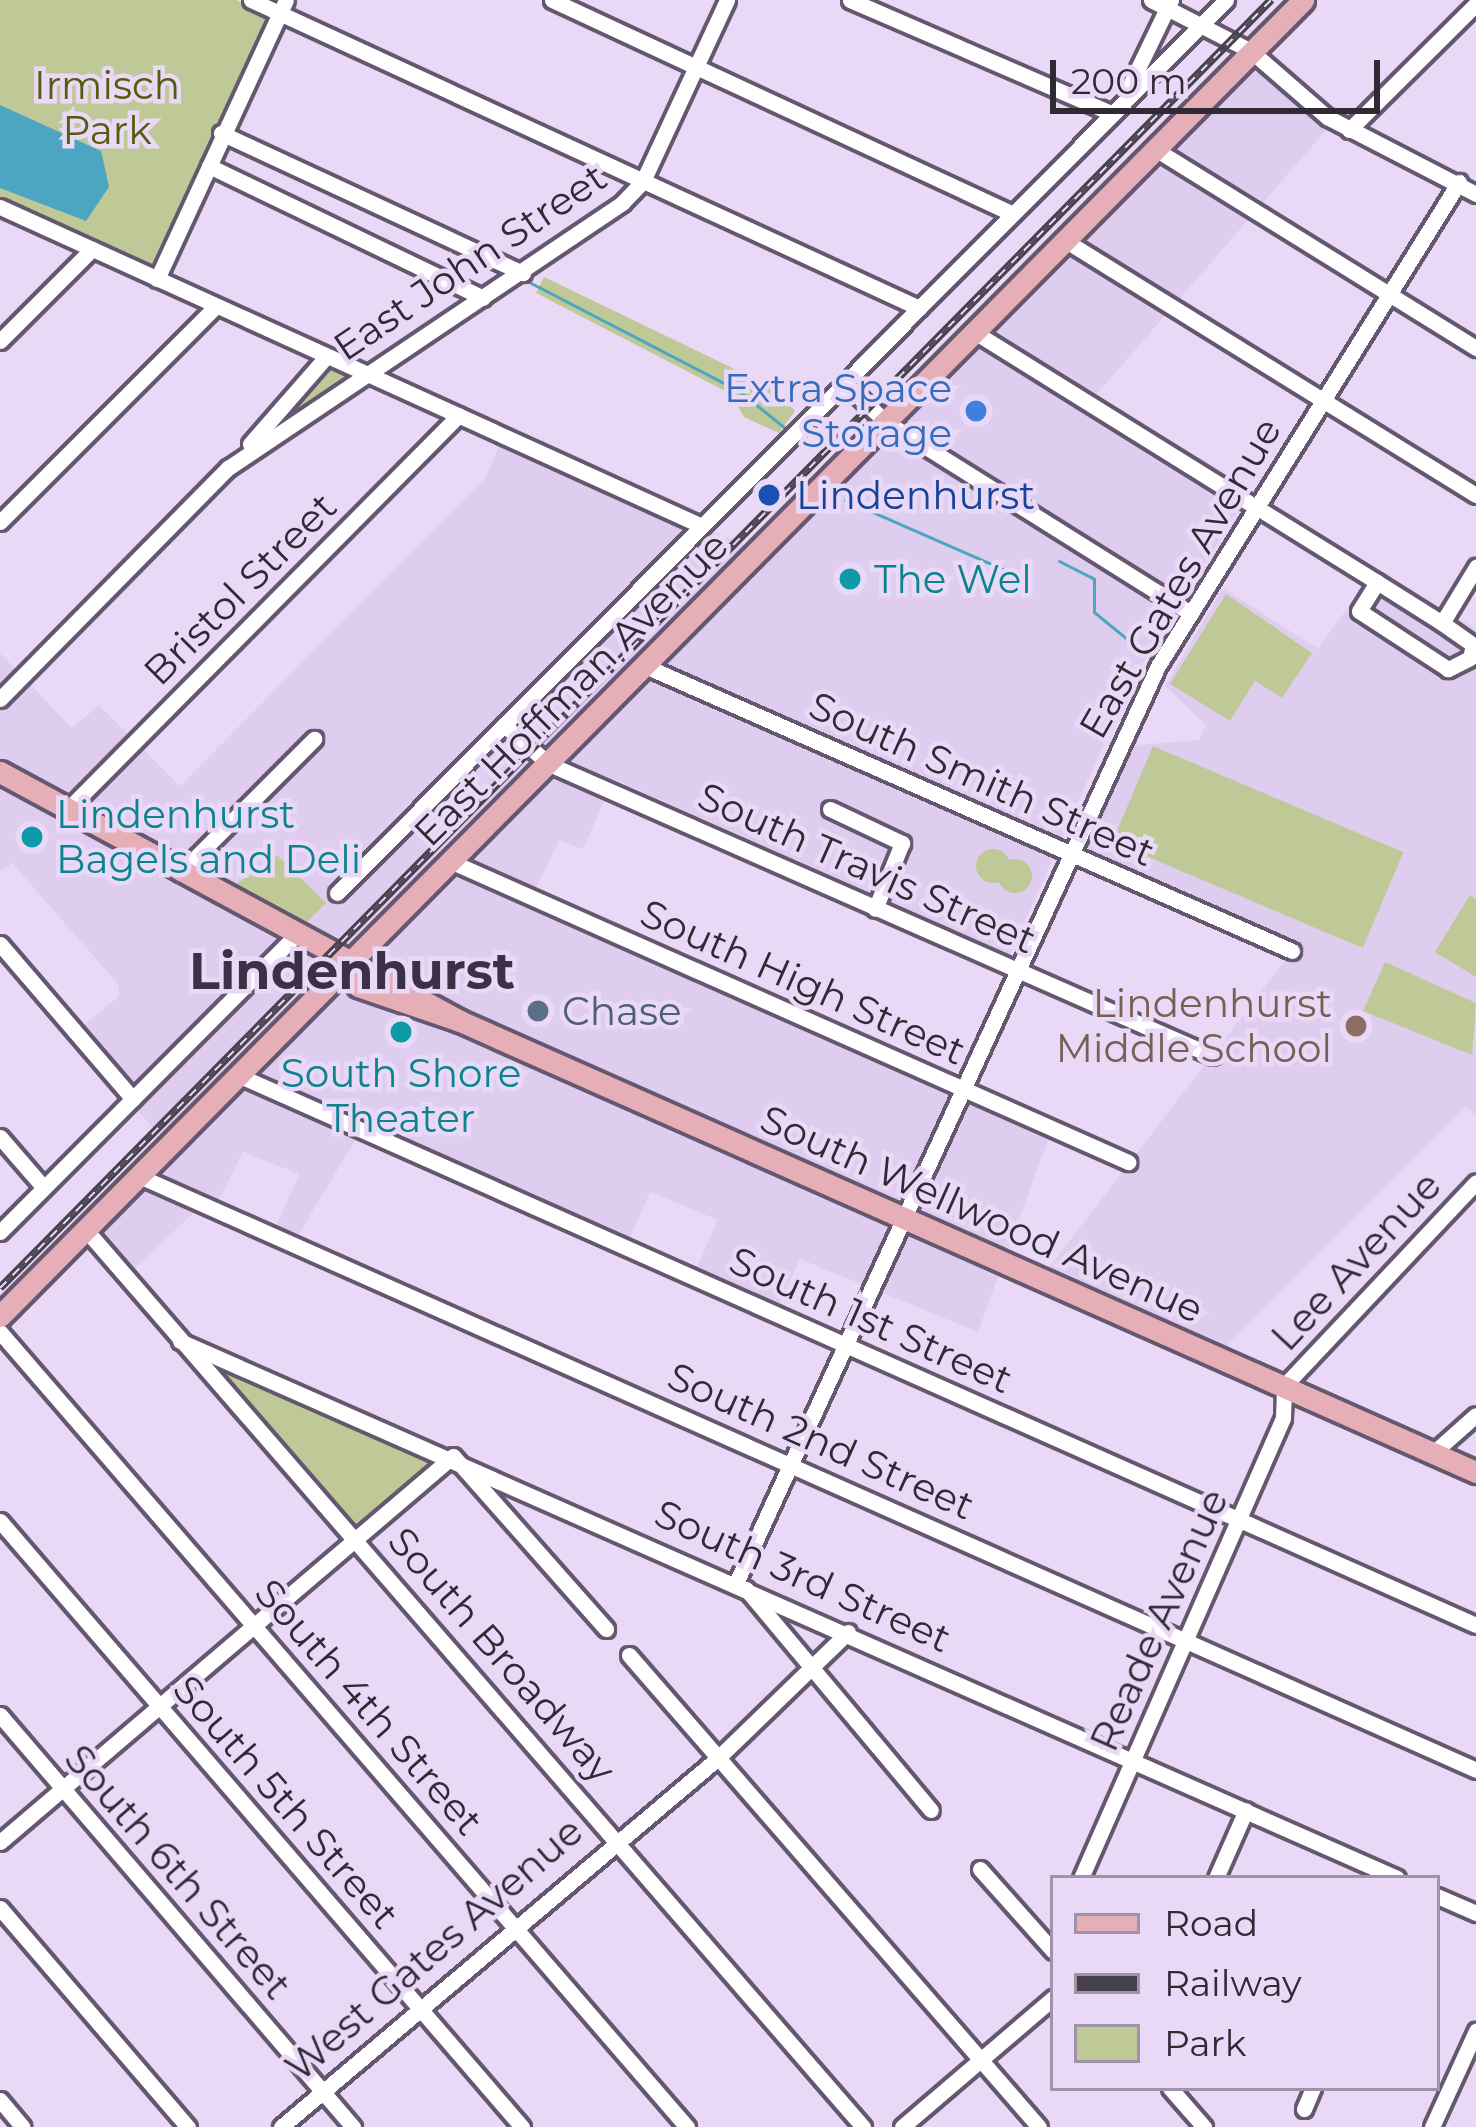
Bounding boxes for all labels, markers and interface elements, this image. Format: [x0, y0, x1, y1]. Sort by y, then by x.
scale bar [1056, 36, 1386, 110]
text: 200 m [1071, 59, 1187, 103]
park label: Irmisch Park [34, 63, 180, 154]
street label: East John Street [325, 153, 615, 371]
place label: Extra Space Storage [724, 366, 952, 457]
marker: Extra Space Storage [963, 398, 989, 424]
street label: East Gates Avenue [1069, 409, 1291, 747]
place label: Lindenhurst [796, 472, 1035, 518]
marker: Lindenhurst [753, 479, 785, 511]
street label: Bristol Street [134, 483, 346, 695]
street label: East Hoffman Avenue [404, 522, 738, 856]
place label: The Wel [874, 556, 1032, 602]
marker: The Wel [837, 566, 863, 592]
street label: South Smith Street [802, 682, 1162, 876]
street label: South Travis Street [691, 773, 1043, 963]
place label: Lindenhurst Bagels and Deli [56, 792, 361, 883]
marker: Lindenhurst Bagels and Deli [19, 824, 45, 850]
street label: South High Street [633, 889, 973, 1075]
district label: Lindenhurst [189, 940, 515, 1002]
place label: Lindenhurst Middle School [1056, 981, 1332, 1072]
place label: Chase [562, 988, 682, 1034]
marker: Chase [525, 998, 551, 1024]
marker: Lindenhurst Middle School [1343, 1013, 1369, 1039]
marker: South Shore Theater [388, 1019, 414, 1045]
place label: South Shore Theater [281, 1051, 521, 1142]
street label: South Wellwood Avenue [754, 1095, 1210, 1333]
street label: Lee Avenue [1261, 1162, 1451, 1360]
street label: South 1st Street [723, 1237, 1019, 1403]
street label: South 2nd Street [661, 1352, 981, 1530]
street label: Reade Avenue [1080, 1482, 1238, 1758]
street label: South 3rd Street [648, 1490, 958, 1662]
street label: South Broadway [379, 1518, 625, 1792]
street label: South 4th Street [245, 1570, 493, 1844]
street label: South 5th Street [164, 1666, 408, 1938]
street label: South 6th Street [55, 1735, 301, 2009]
street label: West Gates Avenue [276, 1807, 592, 2091]
legend [1050, 1875, 1440, 2091]
text: Road [1164, 1901, 1258, 1945]
text: Railway [1164, 1961, 1301, 2005]
text: Park [1164, 2021, 1246, 2065]

